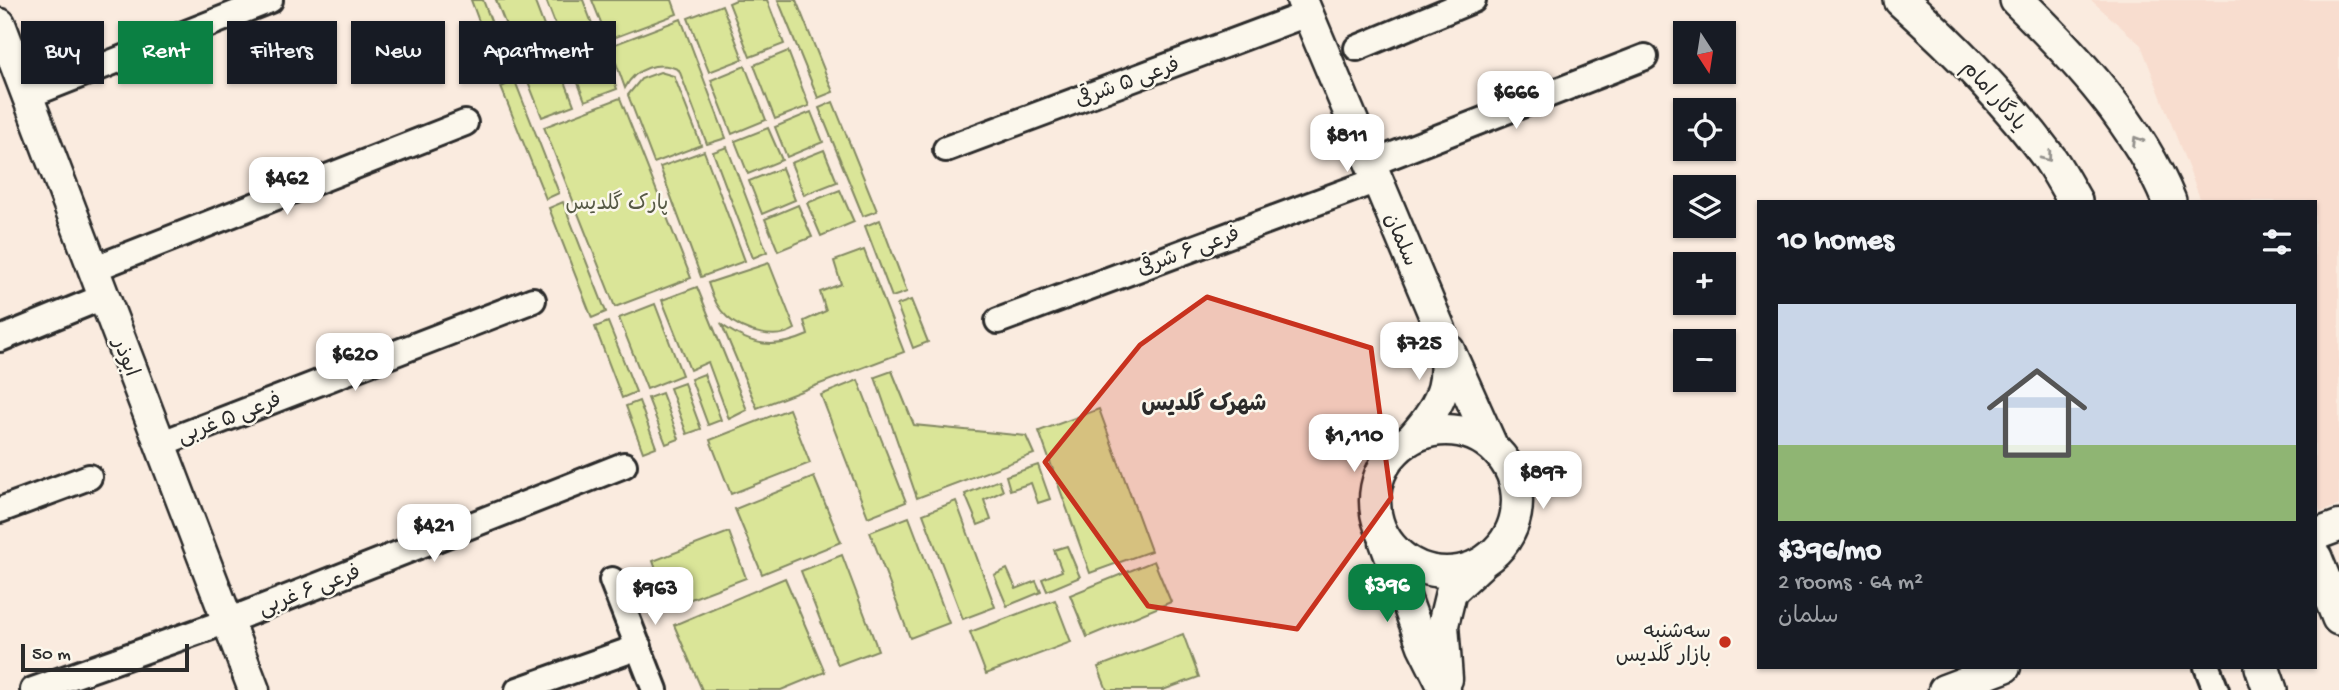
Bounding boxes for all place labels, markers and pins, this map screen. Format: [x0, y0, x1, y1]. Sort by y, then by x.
pin: $666 [1475, 72, 1557, 131]
pin: $811 [1306, 114, 1388, 174]
pin: $462 [246, 158, 328, 217]
pin: $725 [1378, 322, 1460, 382]
pin: $620 [314, 334, 396, 393]
pin: $1,110 [1297, 414, 1411, 474]
pin: $897 [1502, 452, 1584, 511]
pin: $421 [393, 504, 475, 564]
pin: $396 [1346, 564, 1428, 624]
pin: $963 [614, 568, 696, 627]
place label: سه‌شنبه بازار گلدیس [1616, 621, 1711, 670]
marker: سه‌شنبه بازار گلدیس [1717, 634, 1733, 650]

